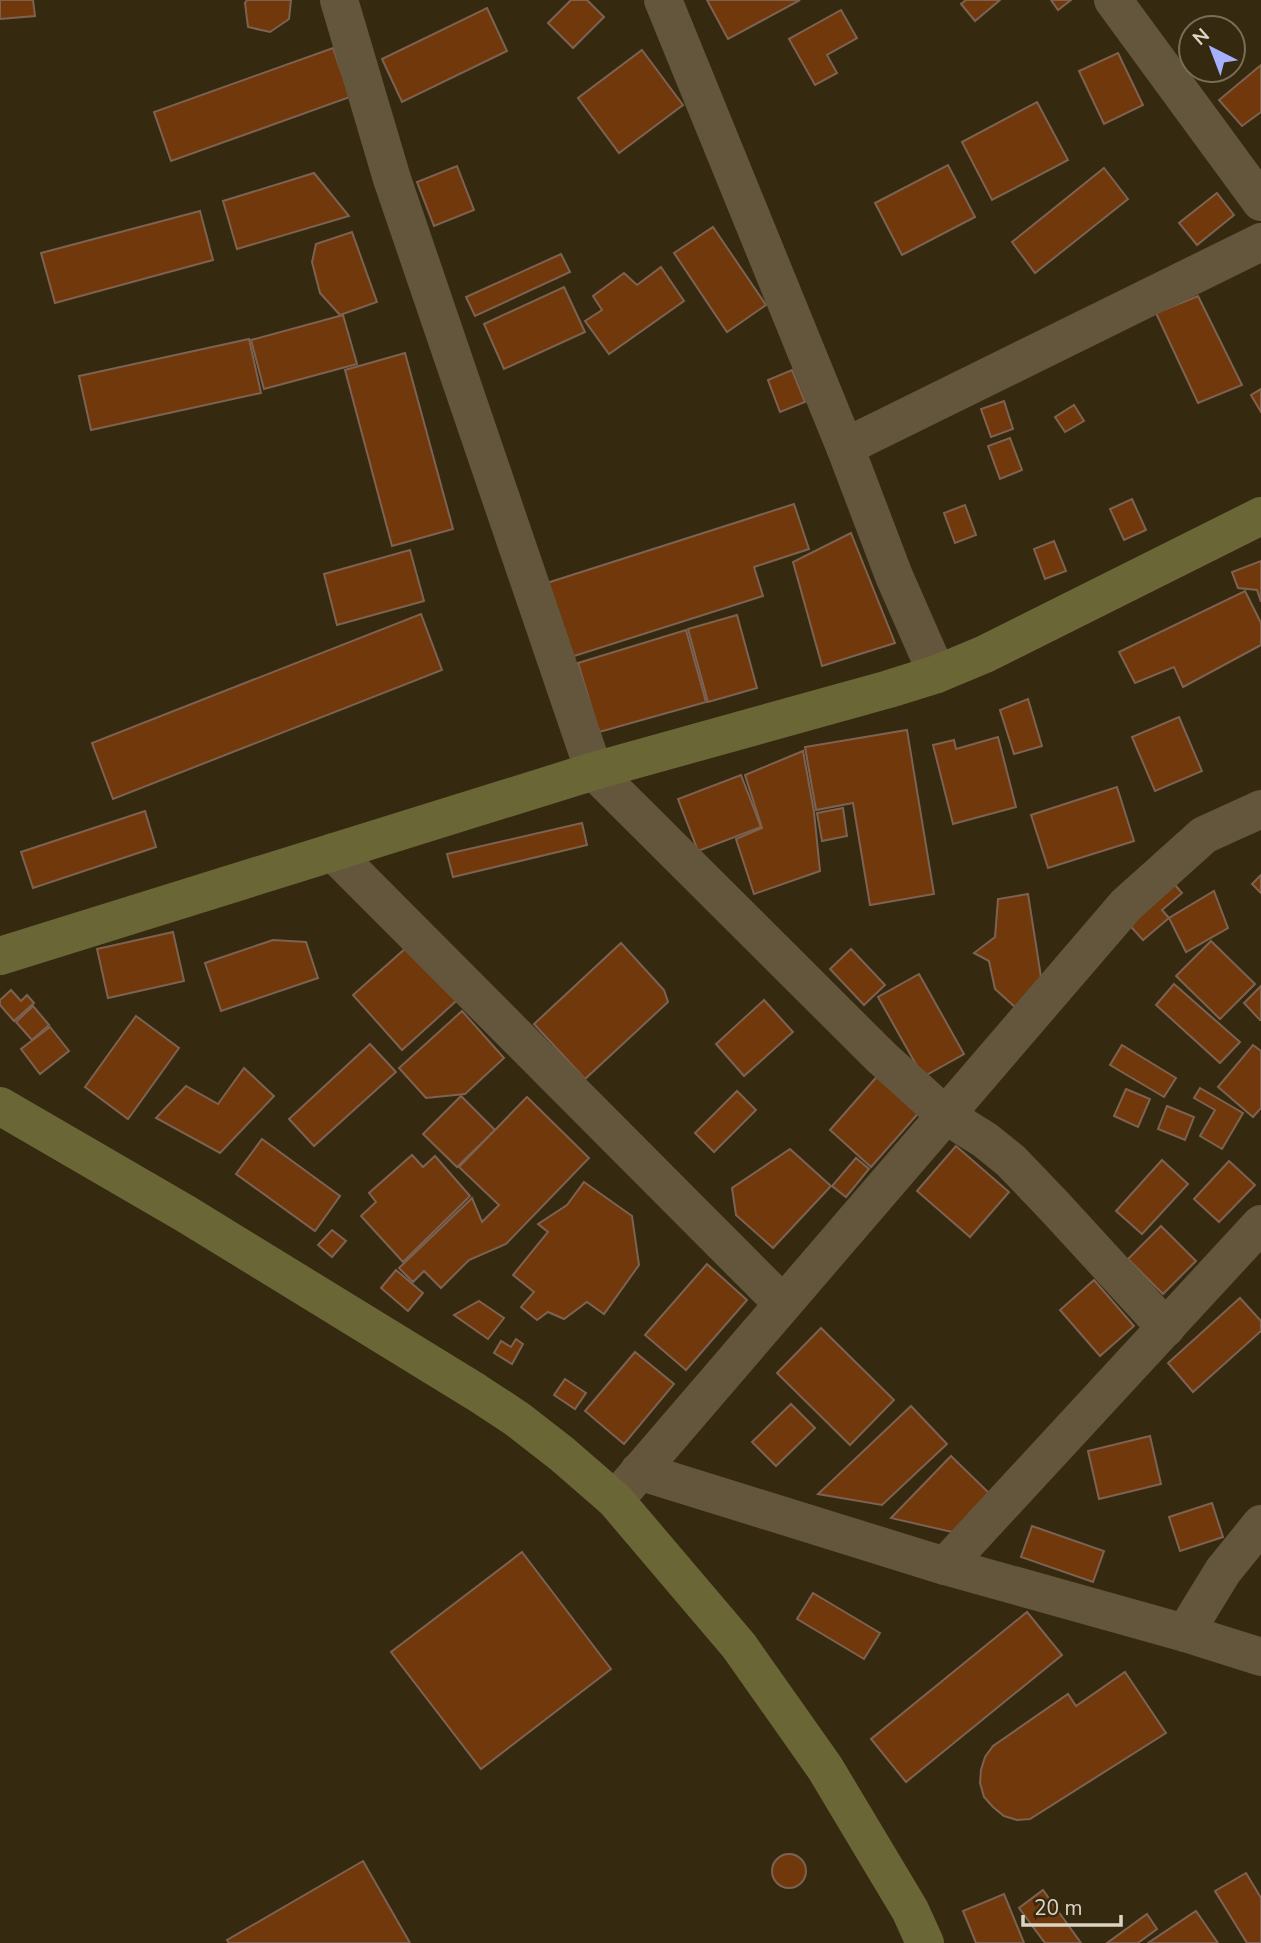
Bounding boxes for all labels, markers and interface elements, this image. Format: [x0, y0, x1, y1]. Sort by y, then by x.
north arrow [1177, 14, 1247, 84]
text: N [1187, 23, 1215, 52]
scale bar [1023, 1884, 1121, 1928]
text: 20 m [1034, 1894, 1083, 1922]

